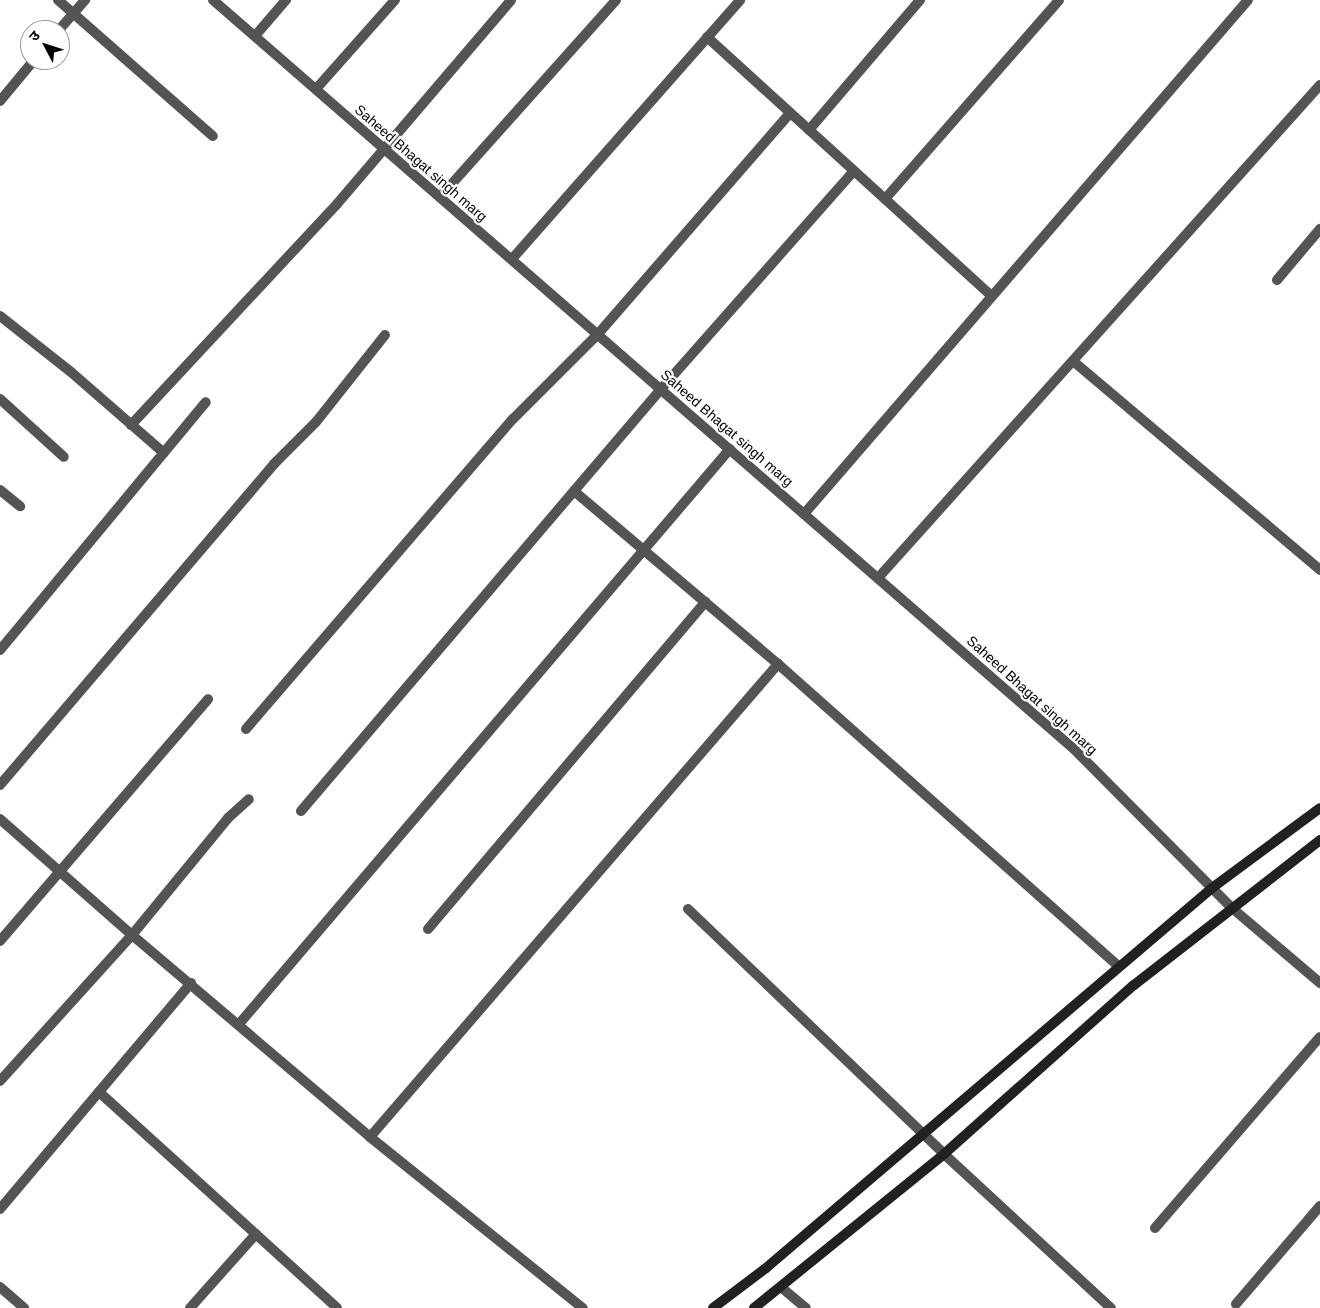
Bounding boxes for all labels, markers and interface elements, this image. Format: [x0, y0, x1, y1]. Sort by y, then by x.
north arrow [20, 20, 70, 70]
text: उ [26, 28, 43, 44]
street label: Saheed Bhagat singh marg [351, 101, 491, 225]
street label: Saheed Bhagat singh marg [657, 366, 797, 490]
street label: Saheed Bhagat singh marg [963, 632, 1101, 758]

